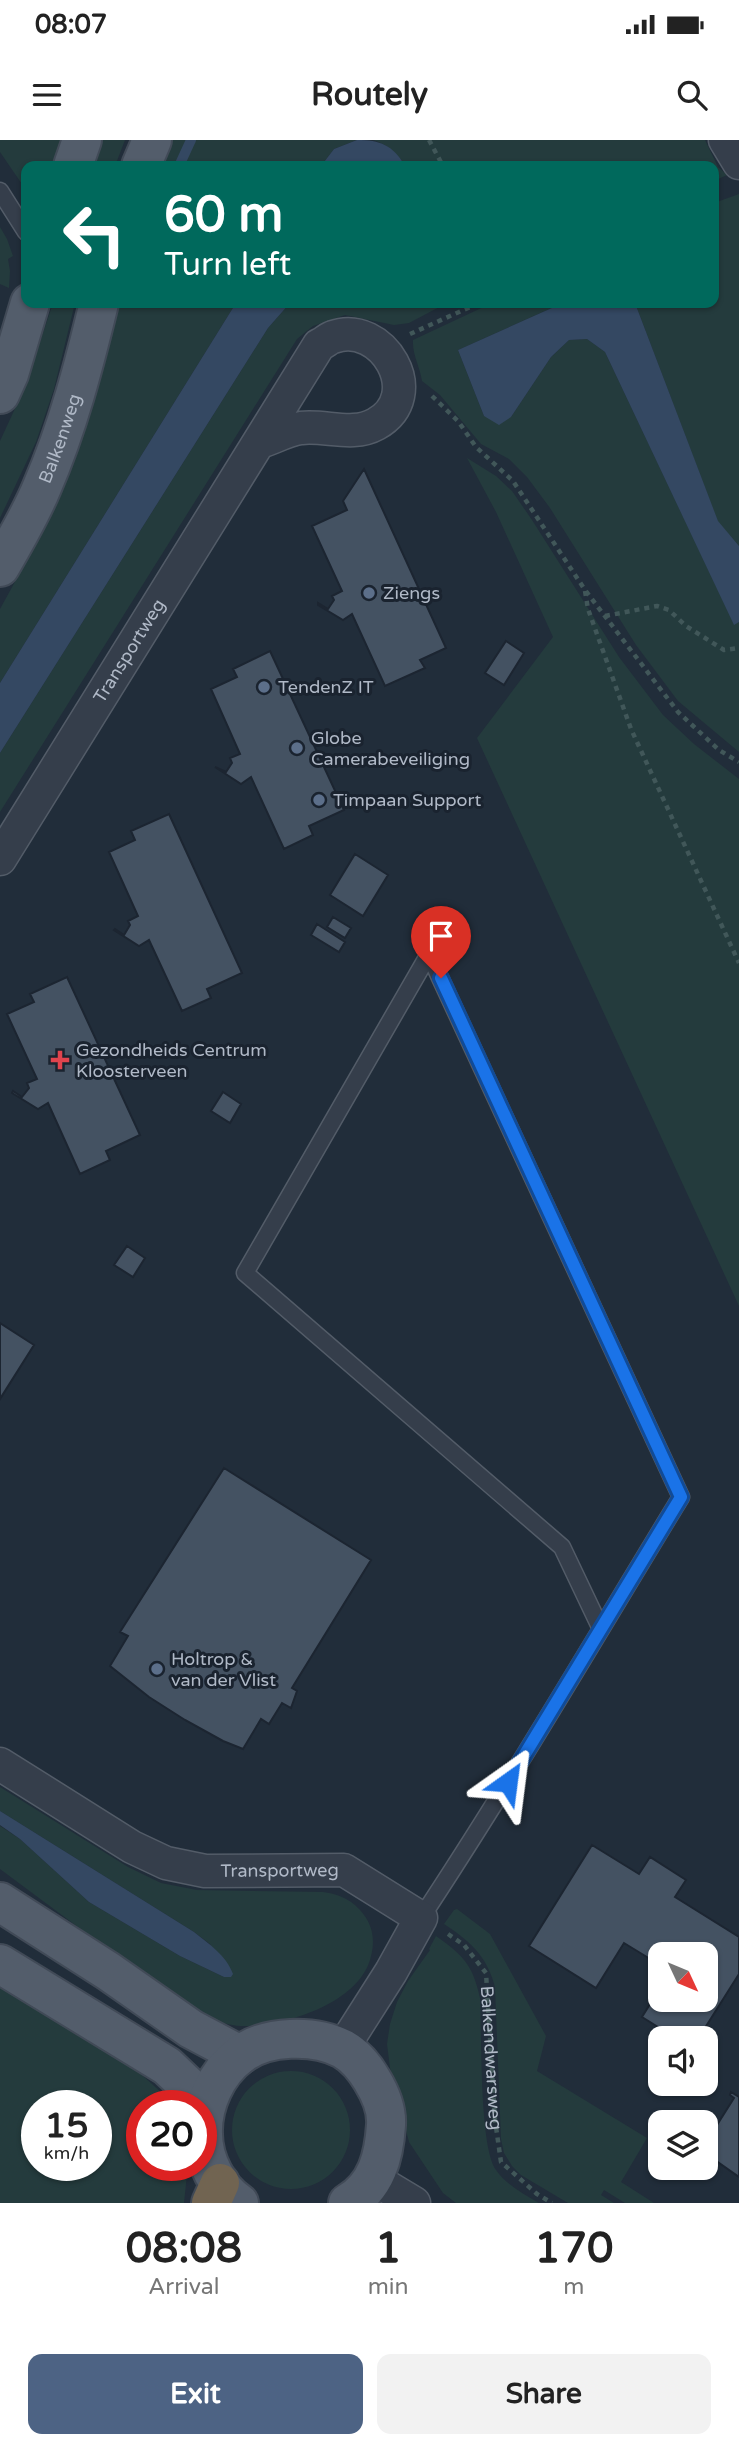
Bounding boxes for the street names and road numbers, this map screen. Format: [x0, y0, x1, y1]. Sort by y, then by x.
street label: Balkenweg [34, 391, 86, 487]
street label: Transportweg [89, 595, 170, 707]
street label: Transportweg [220, 1859, 339, 1882]
street label: Balkendwarsweg [476, 1985, 507, 2132]

